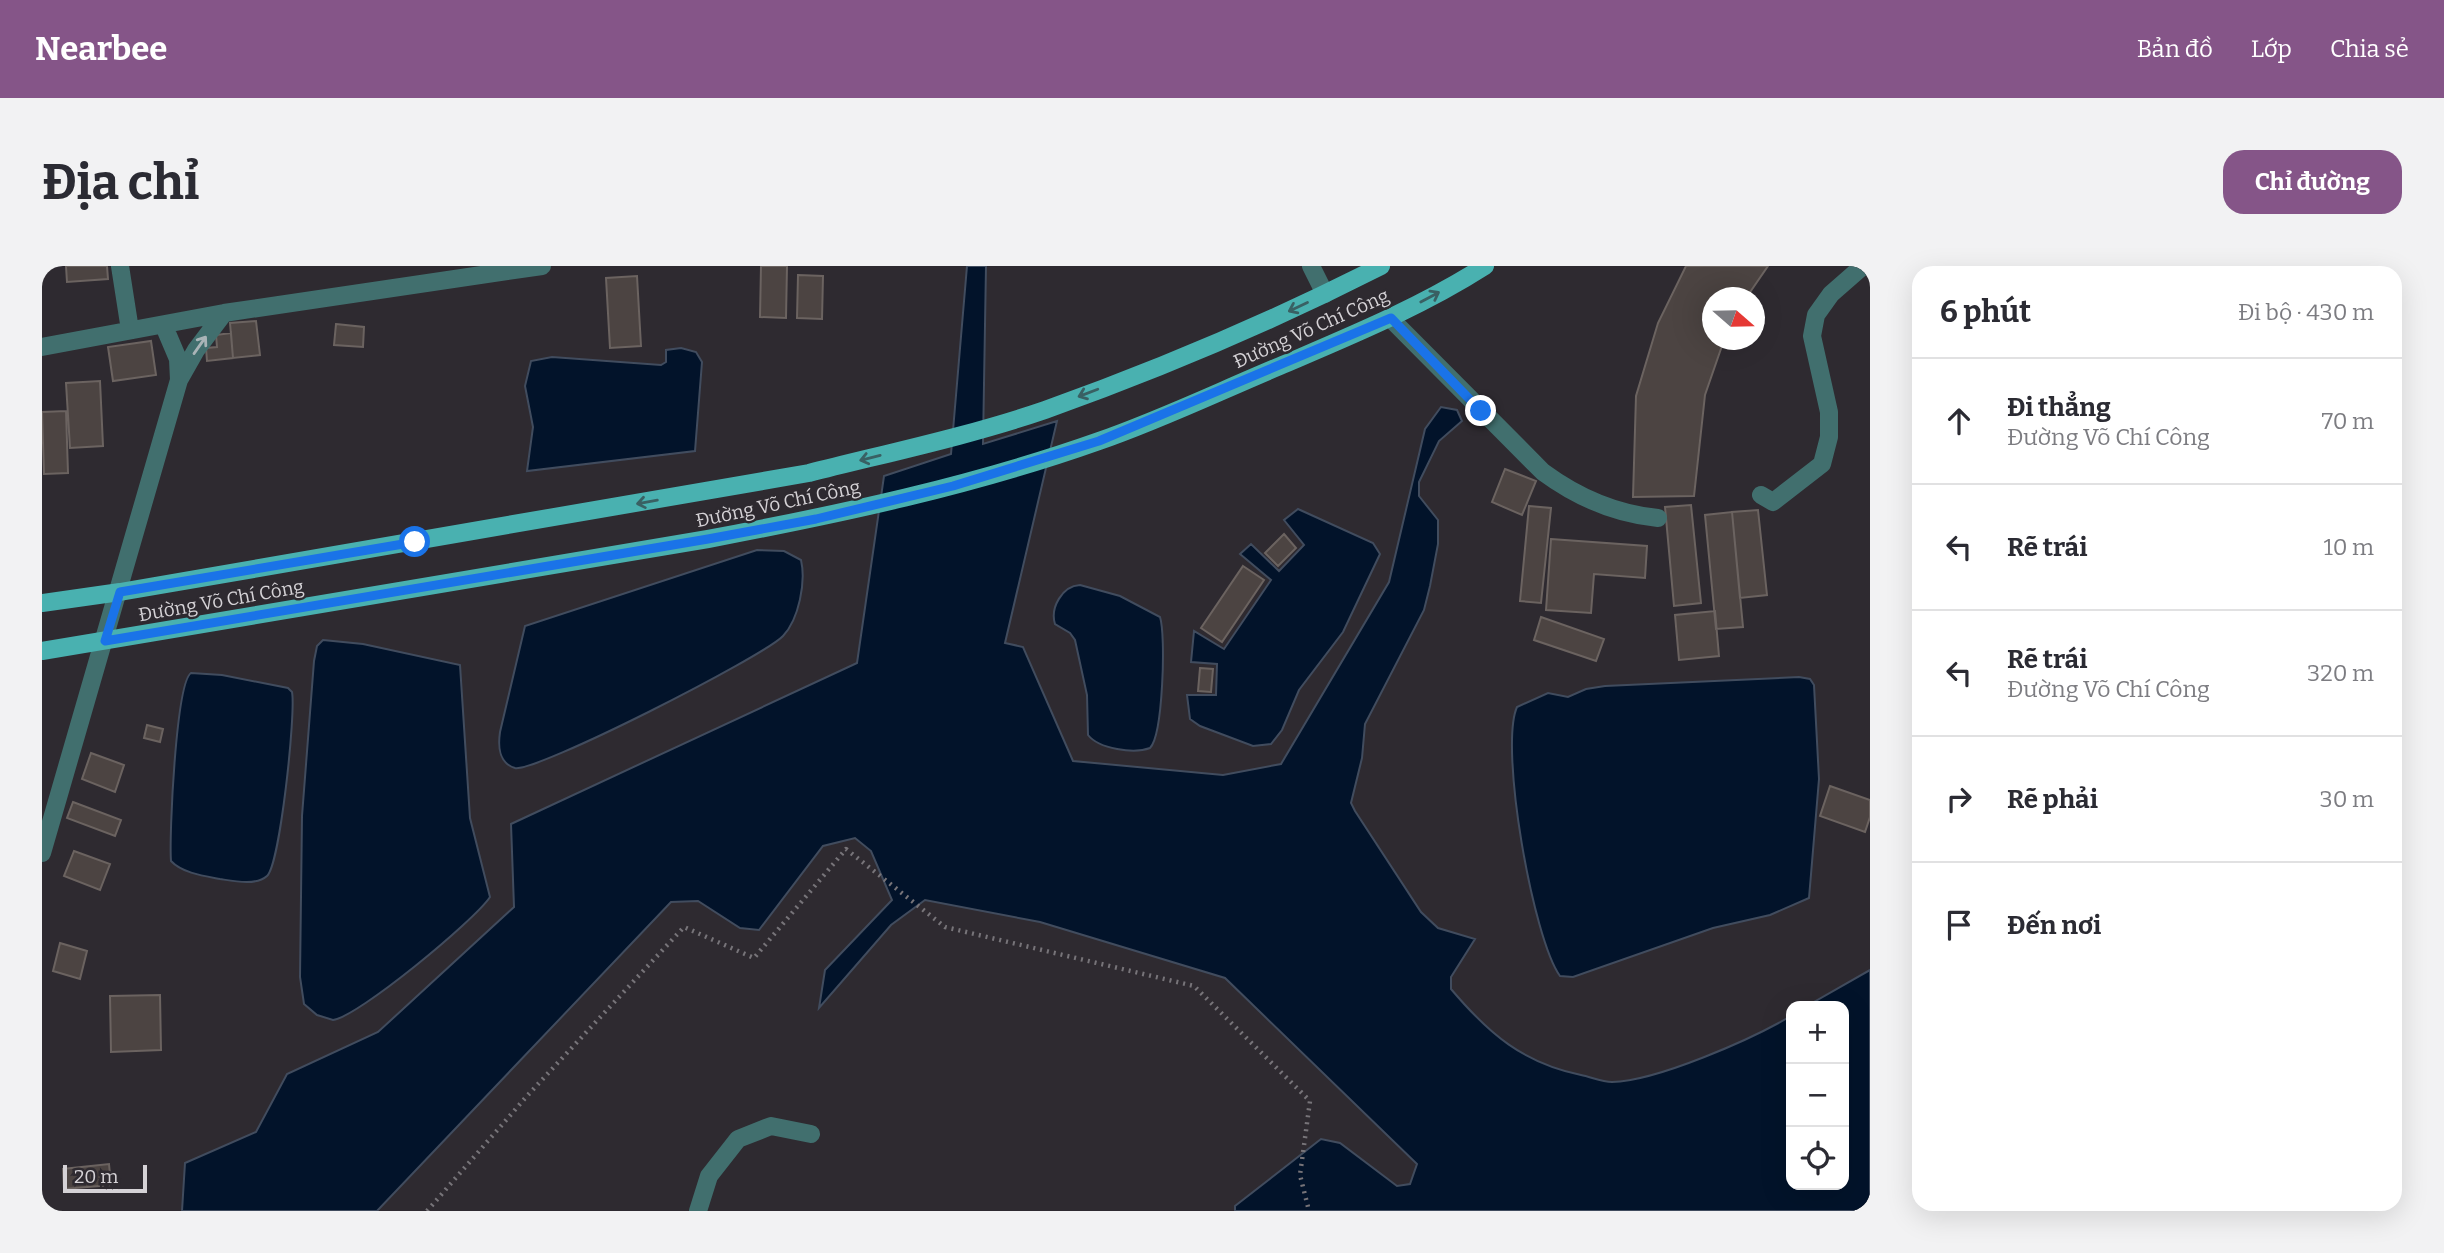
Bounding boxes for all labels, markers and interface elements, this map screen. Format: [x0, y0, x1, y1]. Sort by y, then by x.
text: Nearbee [35, 29, 167, 69]
text: Bản đồ [2137, 35, 2213, 63]
text: Lớp [2251, 35, 2292, 63]
text: Chia sẻ [2330, 35, 2409, 63]
button: Chỉ đường [2223, 150, 2402, 214]
text: Địa chỉ [42, 153, 199, 212]
street label: Đường Võ Chí Công [1230, 284, 1393, 373]
north arrow [1702, 287, 1765, 350]
one-way arrow [1419, 290, 1440, 303]
text: 6 phút [1940, 294, 2031, 330]
text: Đi bộ · 430 m [2238, 298, 2374, 326]
one-way arrow [1288, 301, 1309, 314]
one-way arrow [193, 336, 207, 355]
one-way arrow [1077, 388, 1099, 401]
text: Đi thẳng [2007, 392, 2111, 423]
route end [1465, 395, 1496, 426]
icon: ahead [1940, 402, 1978, 440]
text: 70 m [2322, 407, 2374, 435]
text: Đường Võ Chí Công [2007, 423, 2210, 451]
one-way arrow [859, 452, 882, 465]
street label: Đường Võ Chí Công [694, 475, 863, 532]
one-way arrow [636, 495, 659, 509]
route start [399, 526, 430, 557]
icon: left [1940, 528, 1978, 566]
text: Rẽ trái [2007, 532, 2087, 563]
text: 10 m [2323, 533, 2374, 561]
street label: Đường Võ Chí Công [137, 575, 306, 626]
text: Rẽ trái [2007, 644, 2087, 675]
icon: left [1940, 654, 1978, 692]
text: 320 m [2307, 659, 2374, 687]
text: Đường Võ Chí Công [2007, 675, 2210, 703]
icon: right [1940, 780, 1978, 818]
text: Rẽ phải [2007, 784, 2098, 815]
text: 30 m [2320, 785, 2374, 813]
icon: arrive [1940, 906, 1978, 944]
text: Đến nơi [2007, 910, 2101, 941]
map controls [1786, 1001, 1849, 1190]
button: + [1786, 1001, 1849, 1064]
button: − [1786, 1064, 1849, 1127]
button: locate [1786, 1127, 1849, 1190]
scale bar [63, 1162, 147, 1194]
text: 20 m [74, 1165, 118, 1188]

